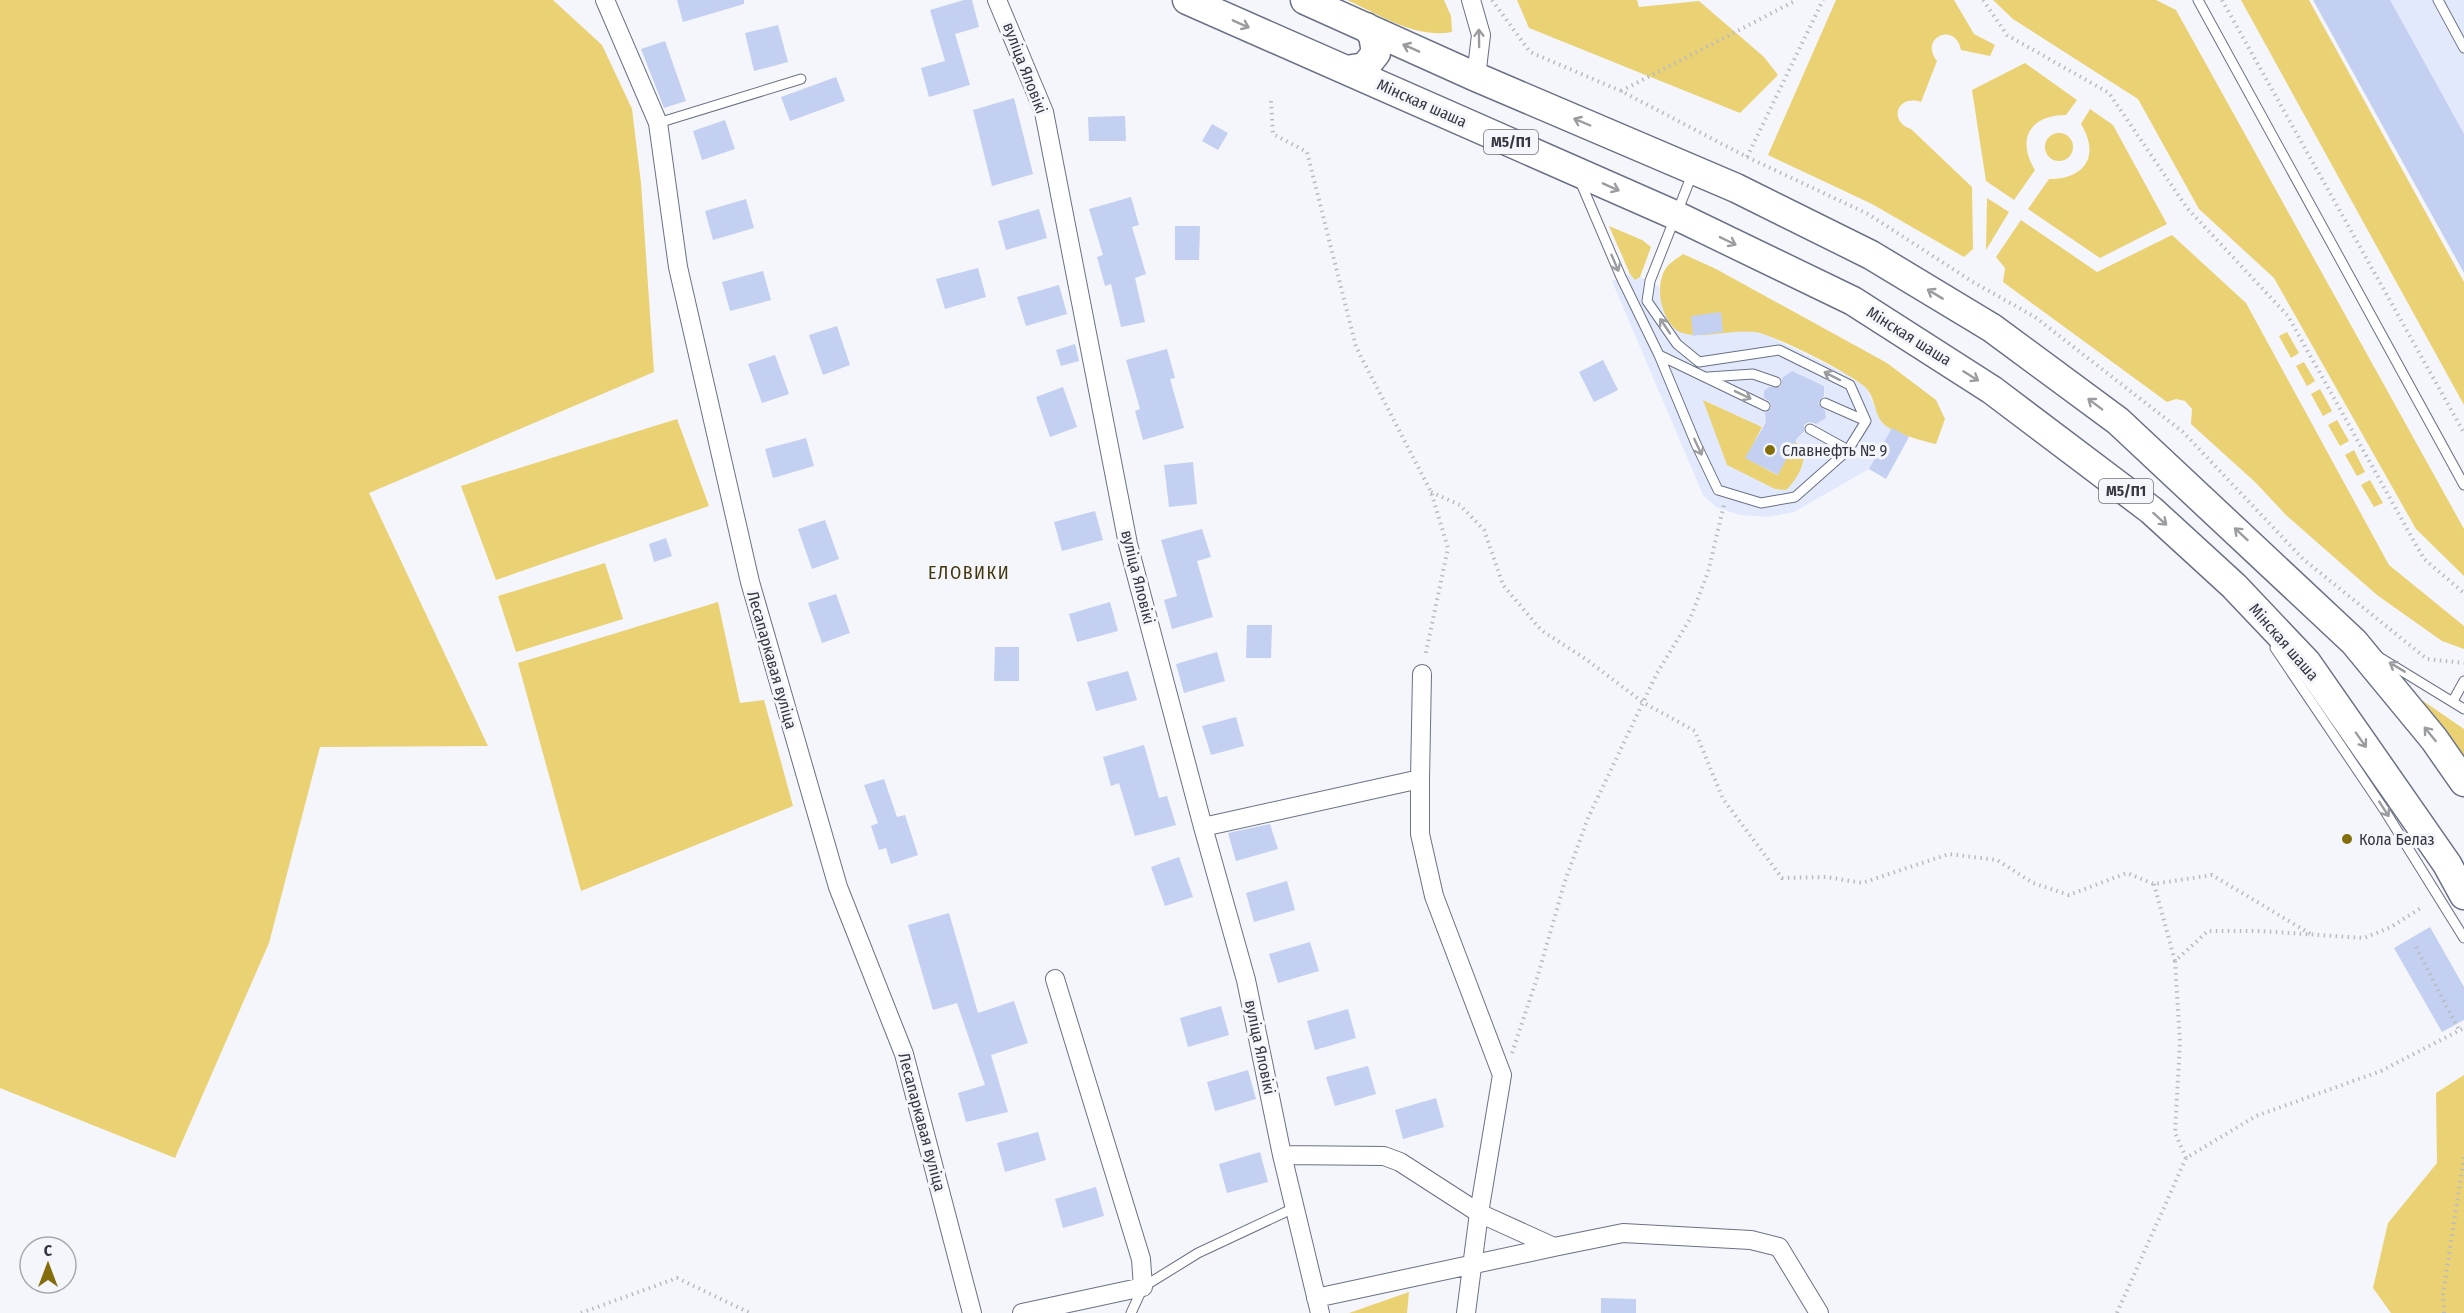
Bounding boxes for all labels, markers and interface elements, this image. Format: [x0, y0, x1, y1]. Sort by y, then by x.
one-way arrow [1231, 18, 1249, 30]
street label: вуліца Яловікі [999, 20, 1051, 116]
one-way arrow [1473, 29, 1485, 48]
one-way arrow [1403, 42, 1421, 53]
street label: Мінская шаша [1374, 75, 1470, 131]
one-way arrow [1573, 116, 1592, 127]
road number: М5/П1 [1484, 130, 1538, 154]
one-way arrow [1602, 182, 1620, 193]
one-way arrow [1718, 235, 1736, 247]
one-way arrow [1611, 254, 1622, 272]
one-way arrow [1927, 287, 1944, 299]
street label: Мінская шаша [1863, 302, 1955, 370]
one-way arrow [1658, 318, 1670, 335]
one-way arrow [1824, 370, 1842, 382]
one-way arrow [1962, 370, 1979, 382]
one-way arrow [1734, 390, 1752, 402]
one-way arrow [2088, 398, 2104, 411]
one-way arrow [1693, 438, 1704, 456]
place label: Славнефть № 9 [1782, 441, 1888, 460]
marker: Славнефть № 9 [1763, 443, 1777, 457]
road number: М5/П1 [2099, 479, 2153, 503]
one-way arrow [2152, 512, 2167, 526]
one-way arrow [2233, 527, 2248, 542]
street label: вуліца Яловікі [1117, 528, 1159, 626]
district label: ЕЛОВИКИ [928, 562, 1010, 584]
street label: Лесапаркавая вуліца [743, 589, 801, 731]
street label: Мінская шаша [2245, 599, 2323, 685]
one-way arrow [2389, 661, 2406, 673]
one-way arrow [2423, 727, 2437, 742]
one-way arrow [2355, 732, 2367, 748]
one-way arrow [2378, 800, 2390, 817]
place label: Кола Белаз [2359, 830, 2435, 849]
marker: Кола Белаз [2340, 832, 2354, 846]
street label: вуліца Яловікі [1241, 998, 1279, 1096]
street label: Лесапаркавая вуліца [894, 1051, 950, 1193]
north arrow [18, 1235, 78, 1295]
text: С [44, 1241, 53, 1260]

